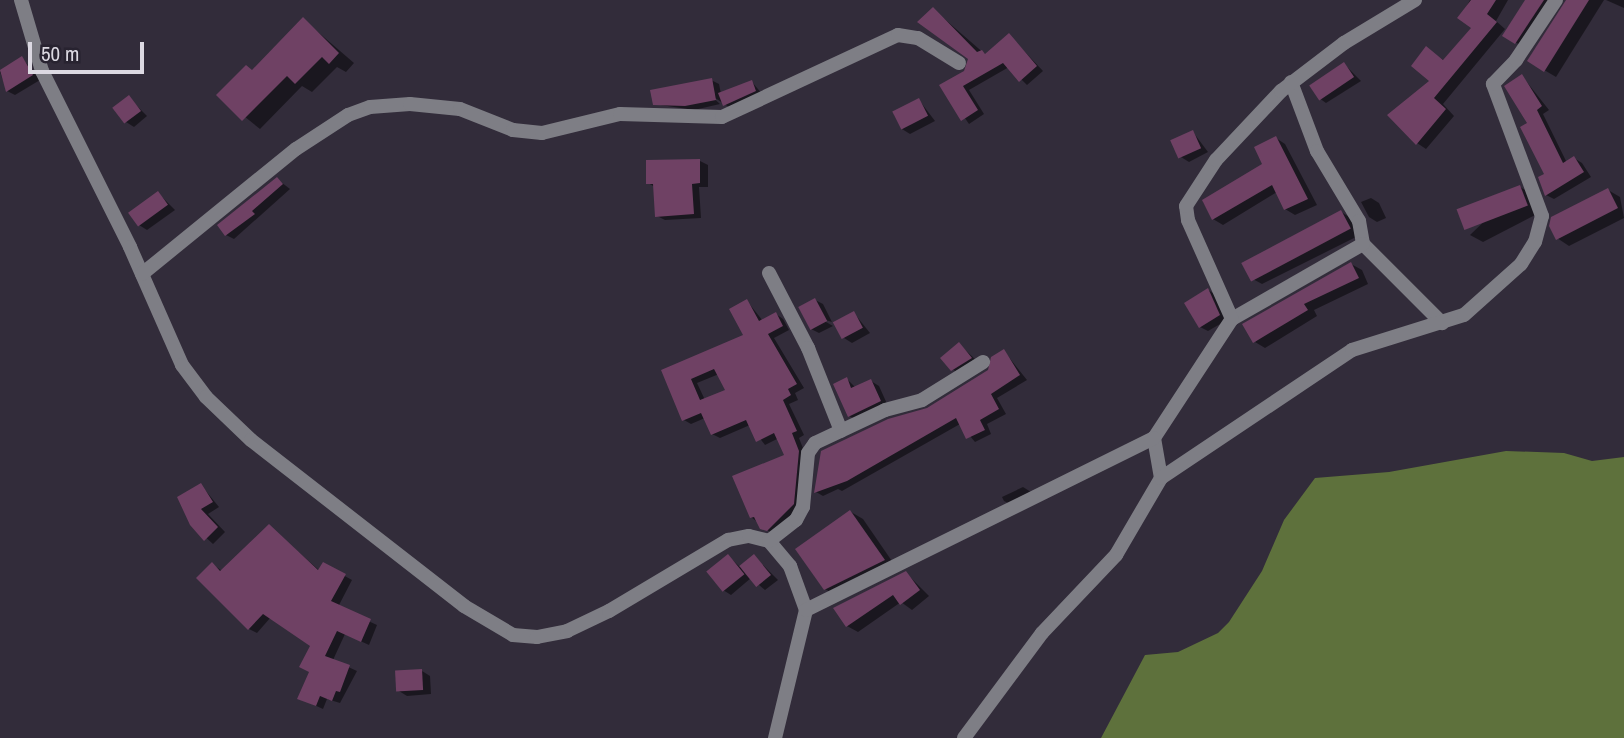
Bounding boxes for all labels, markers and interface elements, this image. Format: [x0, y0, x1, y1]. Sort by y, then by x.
scale bar [32, 28, 147, 72]
text: 50 m [41, 39, 79, 68]

